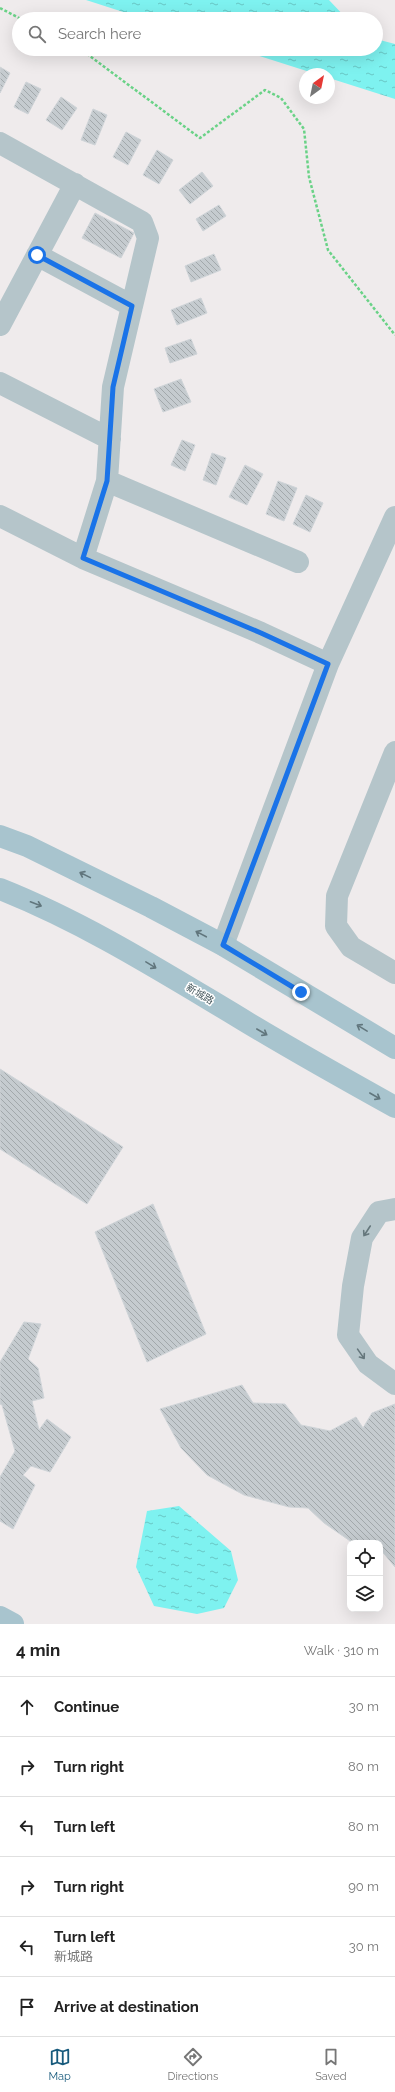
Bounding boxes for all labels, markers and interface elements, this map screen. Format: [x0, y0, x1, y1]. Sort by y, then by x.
search box [12, 12, 383, 56]
icon: search [26, 23, 48, 45]
text: Search here [58, 25, 141, 43]
north arrow [299, 68, 335, 104]
route start [28, 246, 46, 264]
one-way arrow [80, 871, 92, 878]
one-way arrow [30, 900, 42, 908]
one-way arrow [195, 929, 207, 937]
one-way arrow [145, 961, 156, 969]
street label: 新城路 [184, 982, 216, 1006]
route end [292, 983, 310, 1001]
one-way arrow [356, 1023, 368, 1031]
one-way arrow [256, 1028, 268, 1036]
one-way arrow [369, 1093, 381, 1101]
one-way arrow [362, 1225, 370, 1237]
one-way arrow [357, 1349, 365, 1360]
map controls [347, 1540, 383, 1612]
button: locate [347, 1540, 383, 1576]
button: layers [347, 1576, 383, 1612]
text: 4 min [16, 1640, 60, 1660]
text: Walk · 310 m [304, 1643, 379, 1658]
icon: ahead [16, 1696, 38, 1718]
text: Continue [54, 1698, 119, 1716]
text: 30 m [349, 1699, 379, 1714]
icon: right [16, 1756, 38, 1778]
text: Turn right [54, 1758, 124, 1776]
text: 80 m [348, 1759, 379, 1774]
icon: left [16, 1816, 38, 1838]
text: Turn left [54, 1818, 115, 1836]
text: 80 m [348, 1819, 379, 1834]
icon: right [16, 1876, 38, 1898]
text: Turn right [54, 1878, 124, 1896]
text: 90 m [348, 1879, 379, 1894]
text: Turn left [54, 1928, 115, 1946]
icon: left [16, 1936, 38, 1958]
text: 30 m [349, 1939, 379, 1954]
text: 新城路 [54, 1949, 93, 1964]
icon: arrive [16, 1996, 38, 2018]
text: Arrive at destination [54, 1998, 199, 2016]
tab: Map [48, 2046, 71, 2083]
tab: Directions [168, 2046, 218, 2083]
tab: Saved [315, 2046, 347, 2083]

